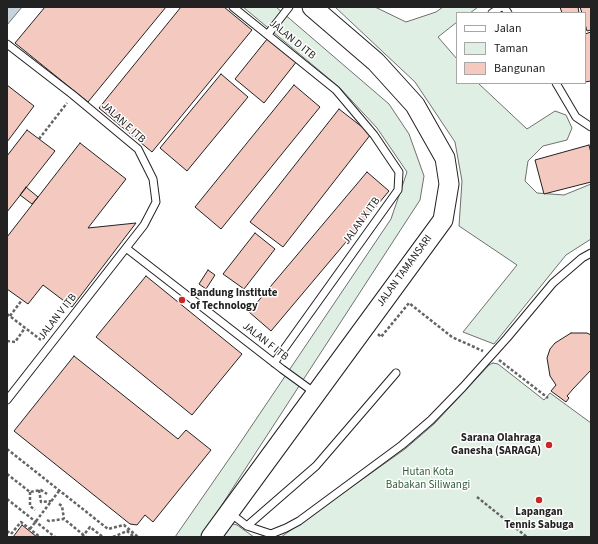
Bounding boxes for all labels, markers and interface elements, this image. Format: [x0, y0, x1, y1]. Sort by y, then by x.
legend [456, 12, 586, 84]
street label: JALAN D ITB [266, 17, 318, 63]
text: Jalan [494, 20, 521, 37]
text: Taman [494, 40, 528, 57]
text: Bangunan [494, 60, 545, 77]
street label: JALAN E ITB [98, 100, 148, 146]
street label: JALAN X ITB [340, 195, 384, 247]
street label: JALAN TAMANSARI [375, 233, 435, 309]
place label: Bandung Institute of Technology [190, 287, 277, 313]
street label: JALAN V ITB [36, 291, 80, 343]
marker: Bandung Institute of Technology [177, 295, 187, 305]
street label: JALAN F ITB [239, 320, 291, 364]
place label: Sarana Olahraga Ganesha (SARAGA) [451, 432, 541, 458]
marker: Sarana Olahraga Ganesha (SARAGA) [544, 440, 554, 450]
park label: Hutan Kota Babakan Siliwangi [386, 466, 470, 492]
marker: Lapangan Tennis Sabuga [534, 495, 544, 505]
place label: Lapangan Tennis Sabuga [504, 506, 574, 532]

